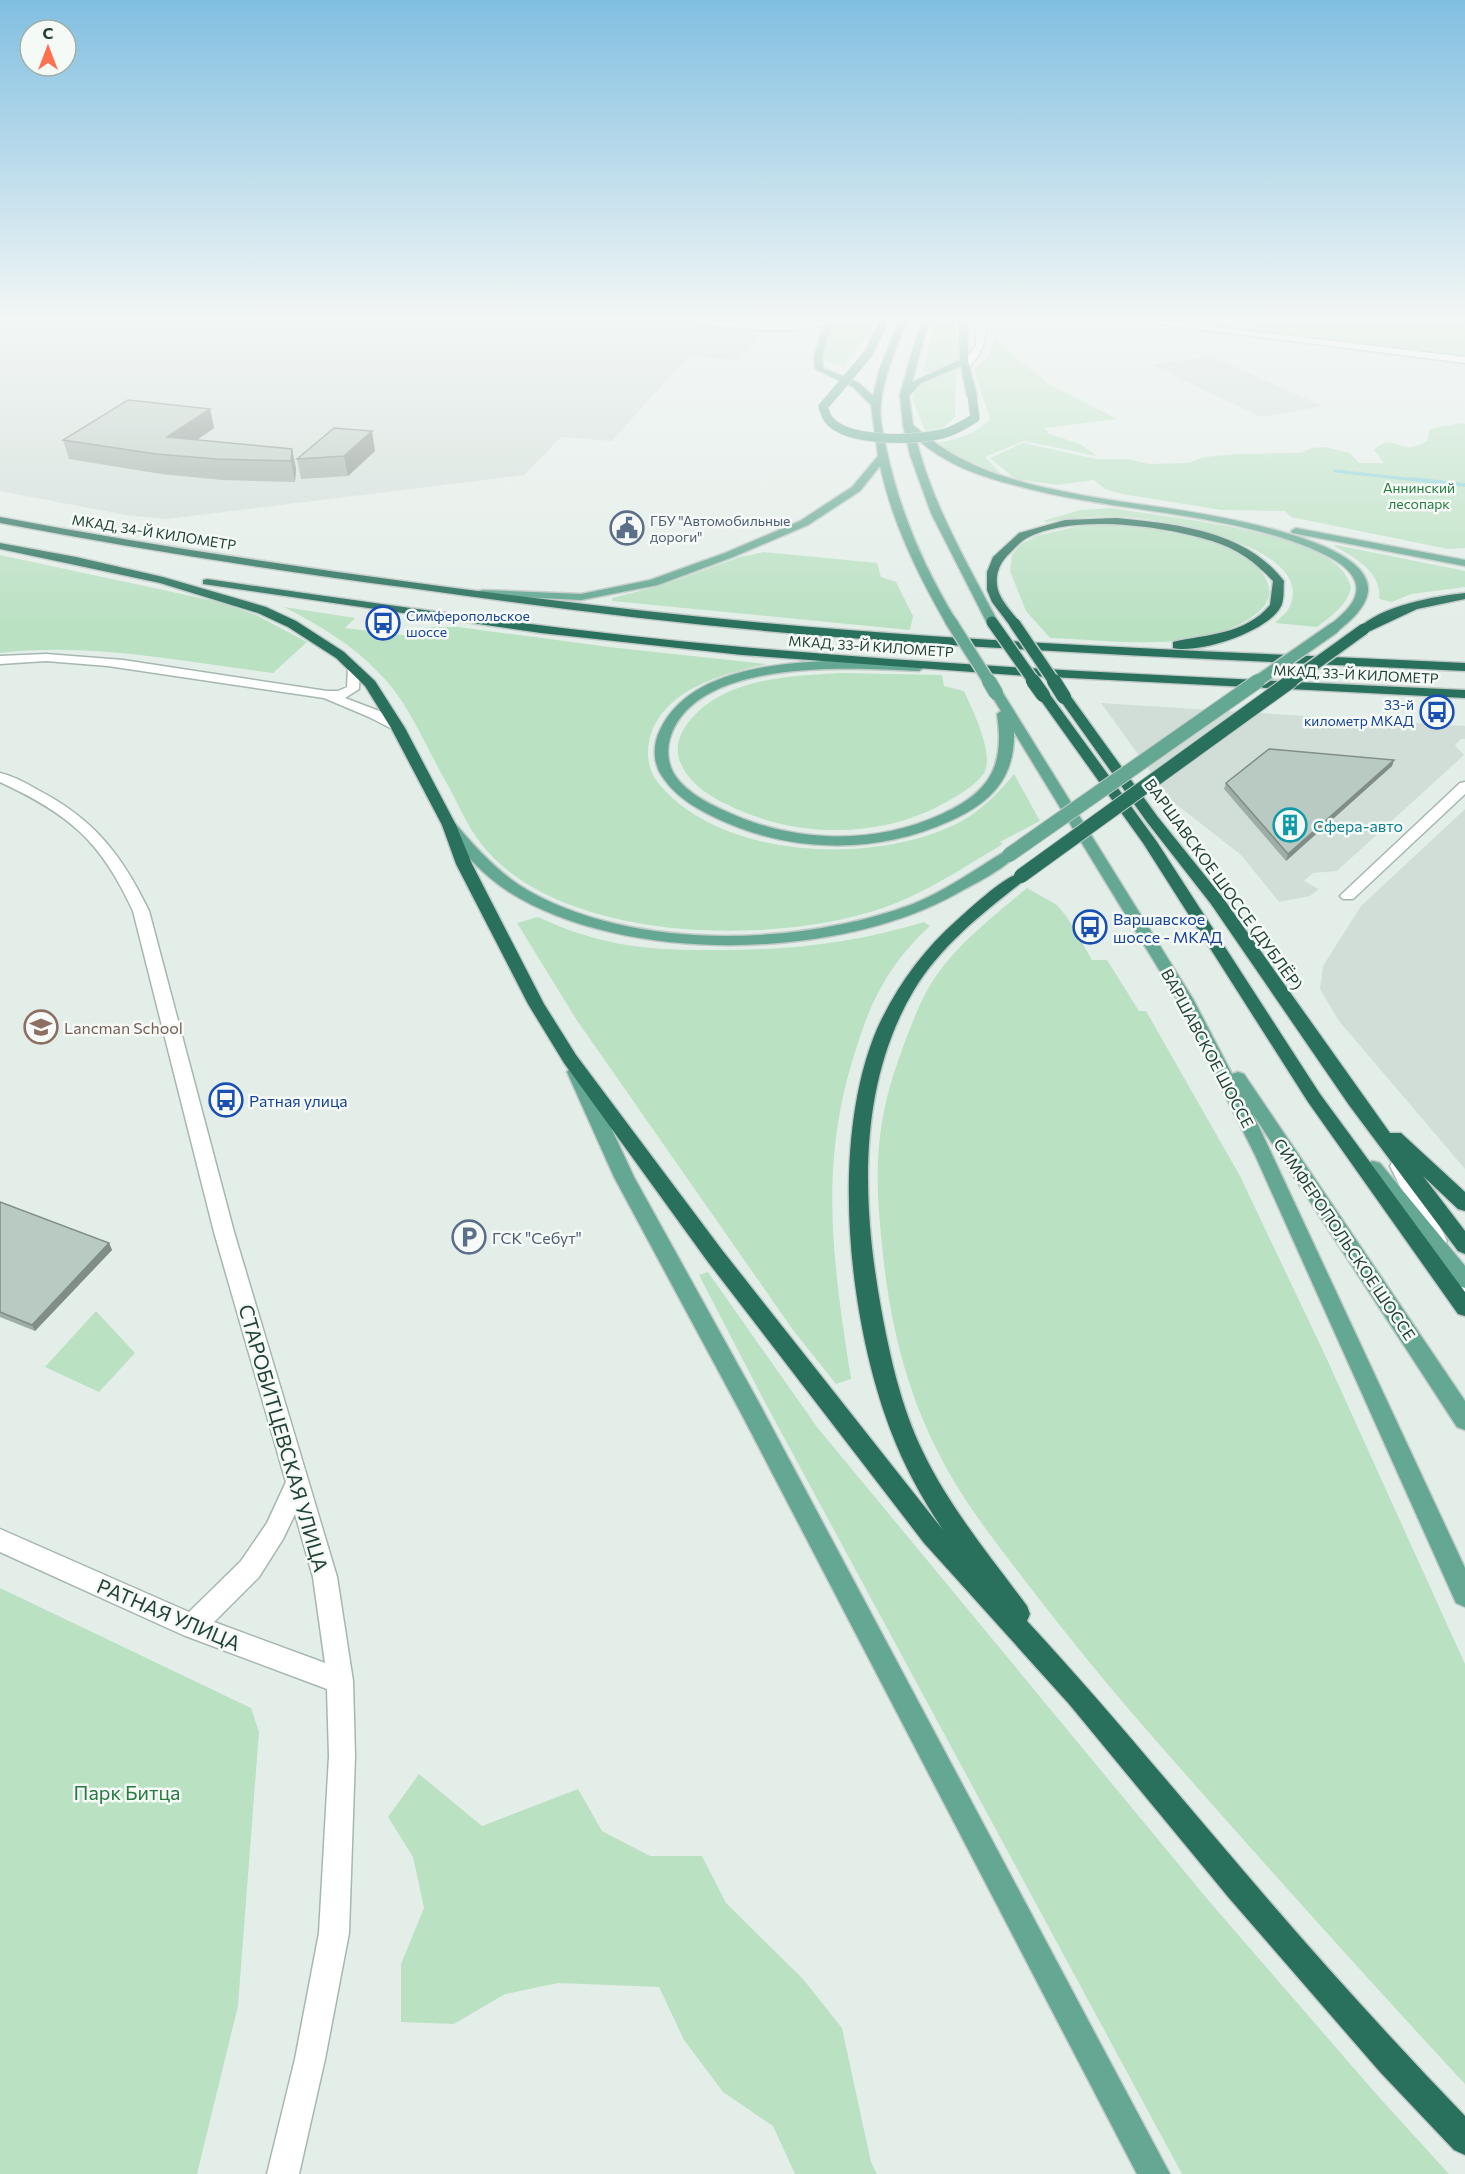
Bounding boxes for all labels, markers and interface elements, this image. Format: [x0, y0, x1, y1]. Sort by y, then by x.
north arrow [18, 18, 78, 78]
text: С [43, 23, 54, 42]
park label: Аннинский лесопарк [1383, 479, 1455, 512]
public building icon: ГБУ "Автомобильные дороги" [609, 510, 645, 546]
street label: МКАД, 34-Й КИЛОМЕТР [71, 511, 238, 553]
place label: ГБУ "Автомобильные дороги" [650, 512, 790, 545]
bus stop icon: Симферопольское шоссе [365, 605, 401, 641]
place label: Симферопольское шоссе [406, 607, 530, 640]
street label: МКАД, 33-Й КИЛОМЕТР [788, 632, 954, 660]
street label: МКАД, 33-Й КИЛОМЕТР [1273, 661, 1439, 687]
bus stop icon: 33-й километр МКАД [1419, 694, 1455, 730]
place label: 33-й километр МКАД [1304, 696, 1414, 729]
street label: ВАРШАВСКОЕ ШОССЕ (ДУБЛЁР) [1141, 775, 1307, 993]
building icon: Сфера-авто [1272, 807, 1308, 843]
place label: Сфера-авто [1313, 816, 1403, 835]
bus stop icon: Варшавское шоссе - МКАД [1072, 909, 1108, 945]
place label: Варшавское шоссе - МКАД [1113, 909, 1223, 946]
street label: ВАРШАВСКОЕ ШОССЕ [1158, 965, 1258, 1131]
school or university icon: Lancman School [23, 1009, 59, 1045]
place label: Lancman School [64, 1018, 183, 1037]
bus stop icon: Ратная улица [208, 1082, 244, 1118]
place label: Ратная улица [249, 1091, 348, 1110]
street label: СИМФЕРОПОЛЬСКОЕ ШОССЕ [1270, 1135, 1420, 1343]
parking icon: ГСК "Себут" [451, 1219, 487, 1255]
place label: ГСК "Себут" [492, 1228, 582, 1247]
street label: СТАРОБИТЦЕВСКАЯ УЛИЦА [234, 1302, 334, 1575]
street label: РАТНАЯ УЛИЦА [94, 1573, 244, 1655]
park label: Парк Битца [74, 1780, 180, 1804]

